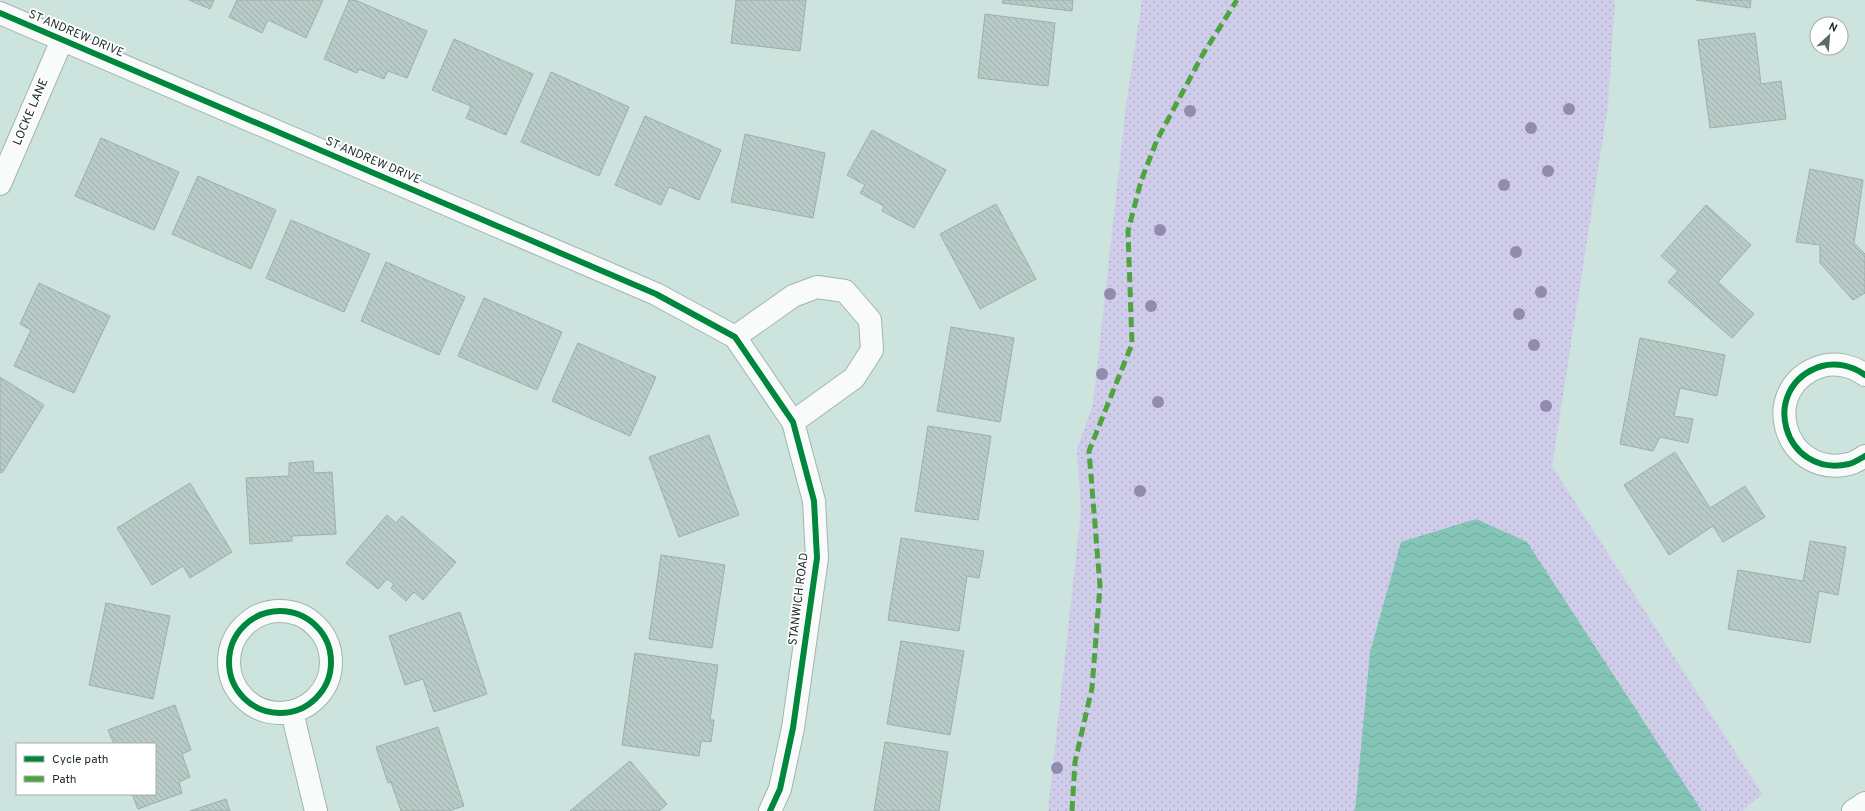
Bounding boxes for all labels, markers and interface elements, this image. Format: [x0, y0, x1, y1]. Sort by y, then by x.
street label: ST ANDREW DRIVE [26, 7, 126, 61]
north arrow [1809, 16, 1849, 56]
text: N [1826, 20, 1840, 36]
street label: LOCKE LANE [10, 76, 52, 148]
street label: ST ANDREW DRIVE [323, 134, 423, 188]
street label: STANWICH ROAD [785, 552, 813, 646]
legend [16, 743, 156, 795]
text: Cycle path [52, 752, 109, 768]
text: Path [52, 772, 77, 788]

